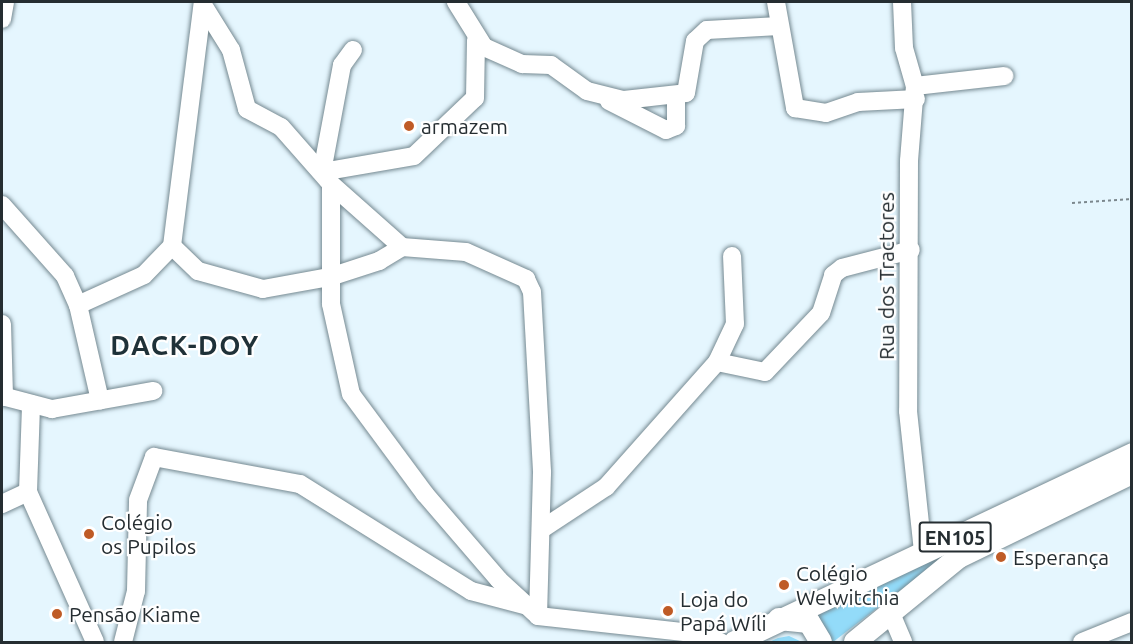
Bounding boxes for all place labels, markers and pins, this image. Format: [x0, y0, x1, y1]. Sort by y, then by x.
place label: armazem [421, 113, 508, 139]
marker: armazem [402, 119, 416, 133]
place label: Colégio os Pupilos [101, 509, 196, 559]
marker: Colégio os Pupilos [82, 527, 96, 541]
place label: Esperança [1013, 544, 1109, 570]
marker: Esperança [994, 550, 1008, 564]
place label: Colégio Welwitchia [796, 560, 899, 610]
marker: Colégio Welwitchia [777, 578, 791, 592]
place label: Loja do Papá Wíli [680, 586, 767, 636]
place label: Pensão Kiame [69, 601, 201, 627]
marker: Loja do Papá Wíli [661, 604, 675, 618]
marker: Pensão Kiame [50, 607, 64, 621]

